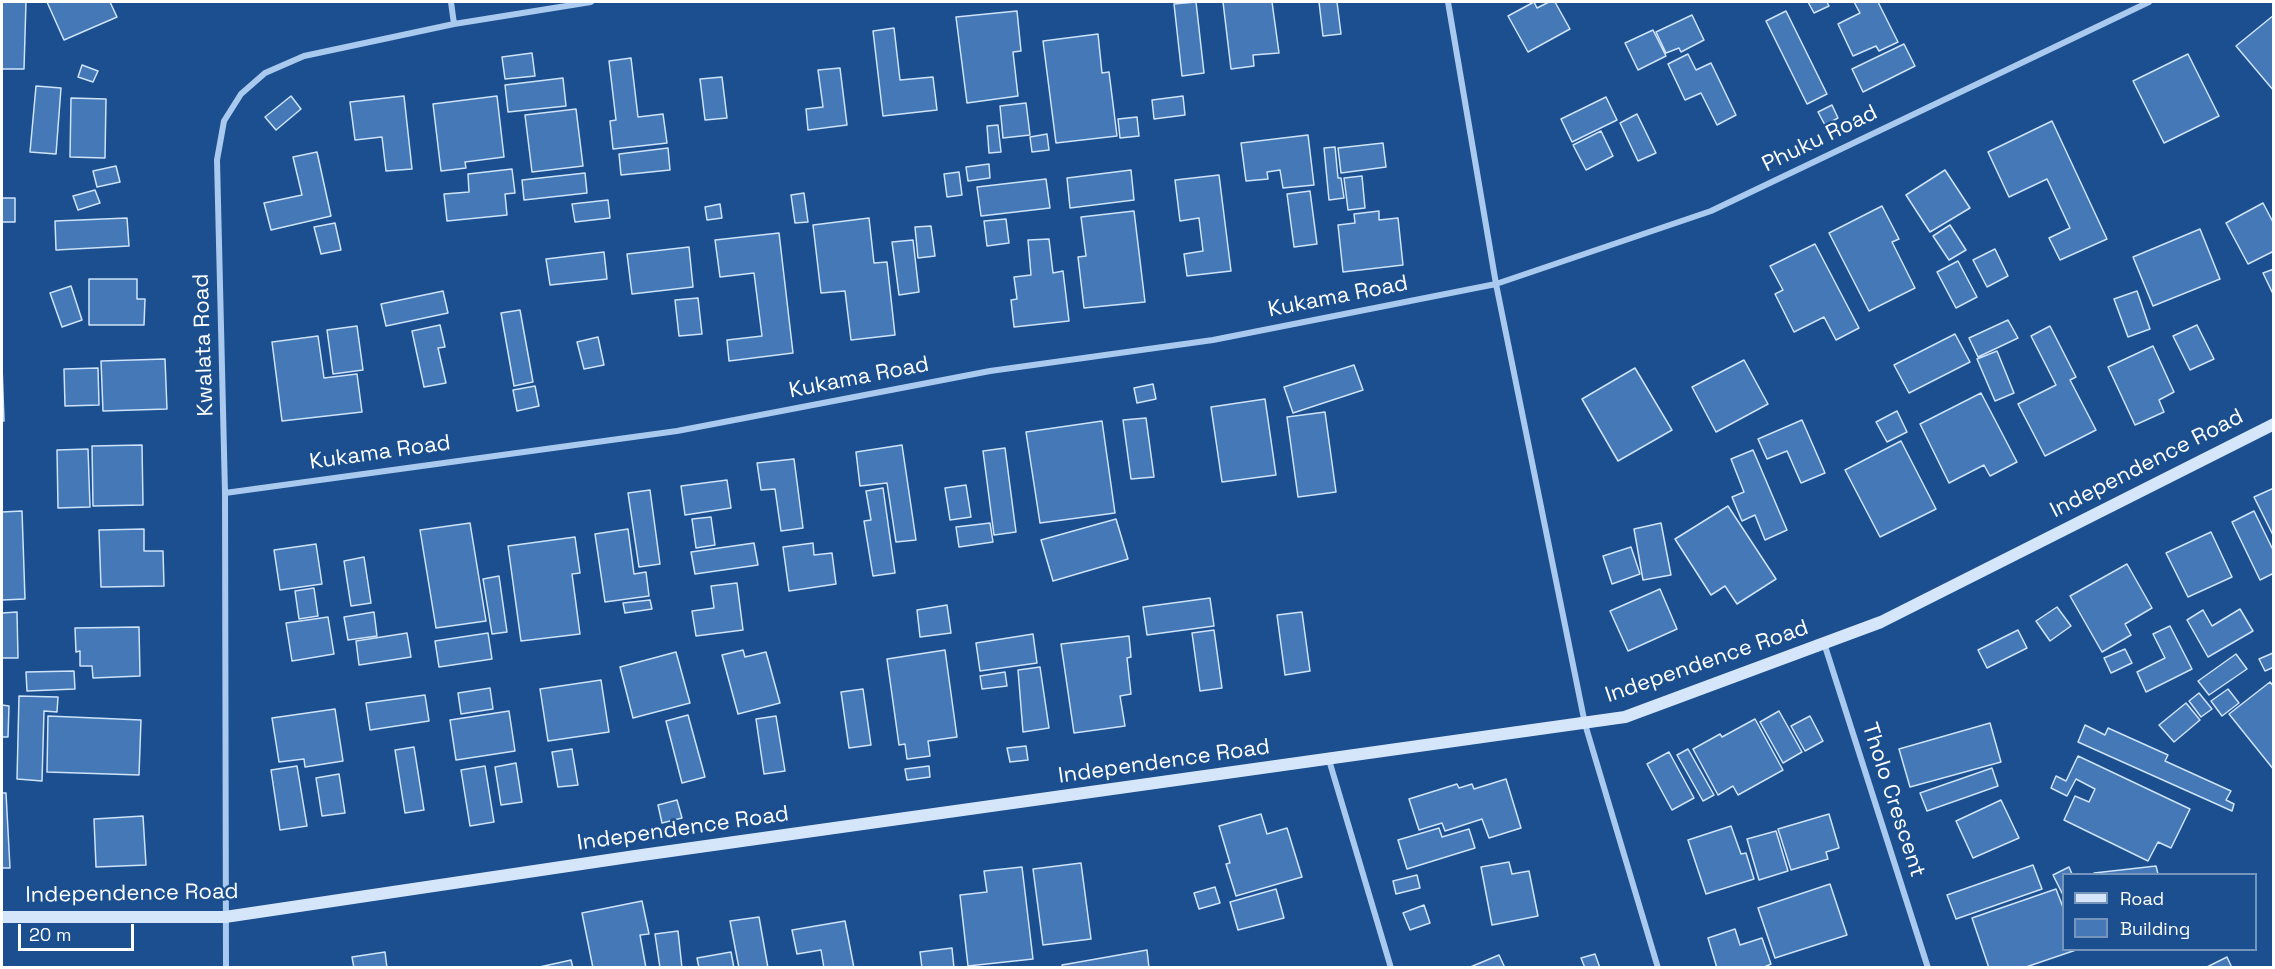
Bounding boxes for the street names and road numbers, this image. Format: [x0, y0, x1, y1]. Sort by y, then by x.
street label: Phuku Road [1758, 100, 1882, 178]
street label: Kukama Road [1266, 270, 1410, 324]
street label: Kwalata Road [188, 273, 220, 417]
street label: Kukama Road [787, 351, 931, 405]
street label: Independence Road [2046, 404, 2248, 524]
street label: Kukama Road [308, 430, 452, 476]
street label: Independence Road [1602, 615, 1812, 709]
street label: Tholo Crescent [1856, 719, 1930, 881]
street label: Independence Road [1057, 734, 1271, 790]
street label: Independence Road [576, 801, 790, 857]
street label: Independence Road [25, 879, 239, 909]

